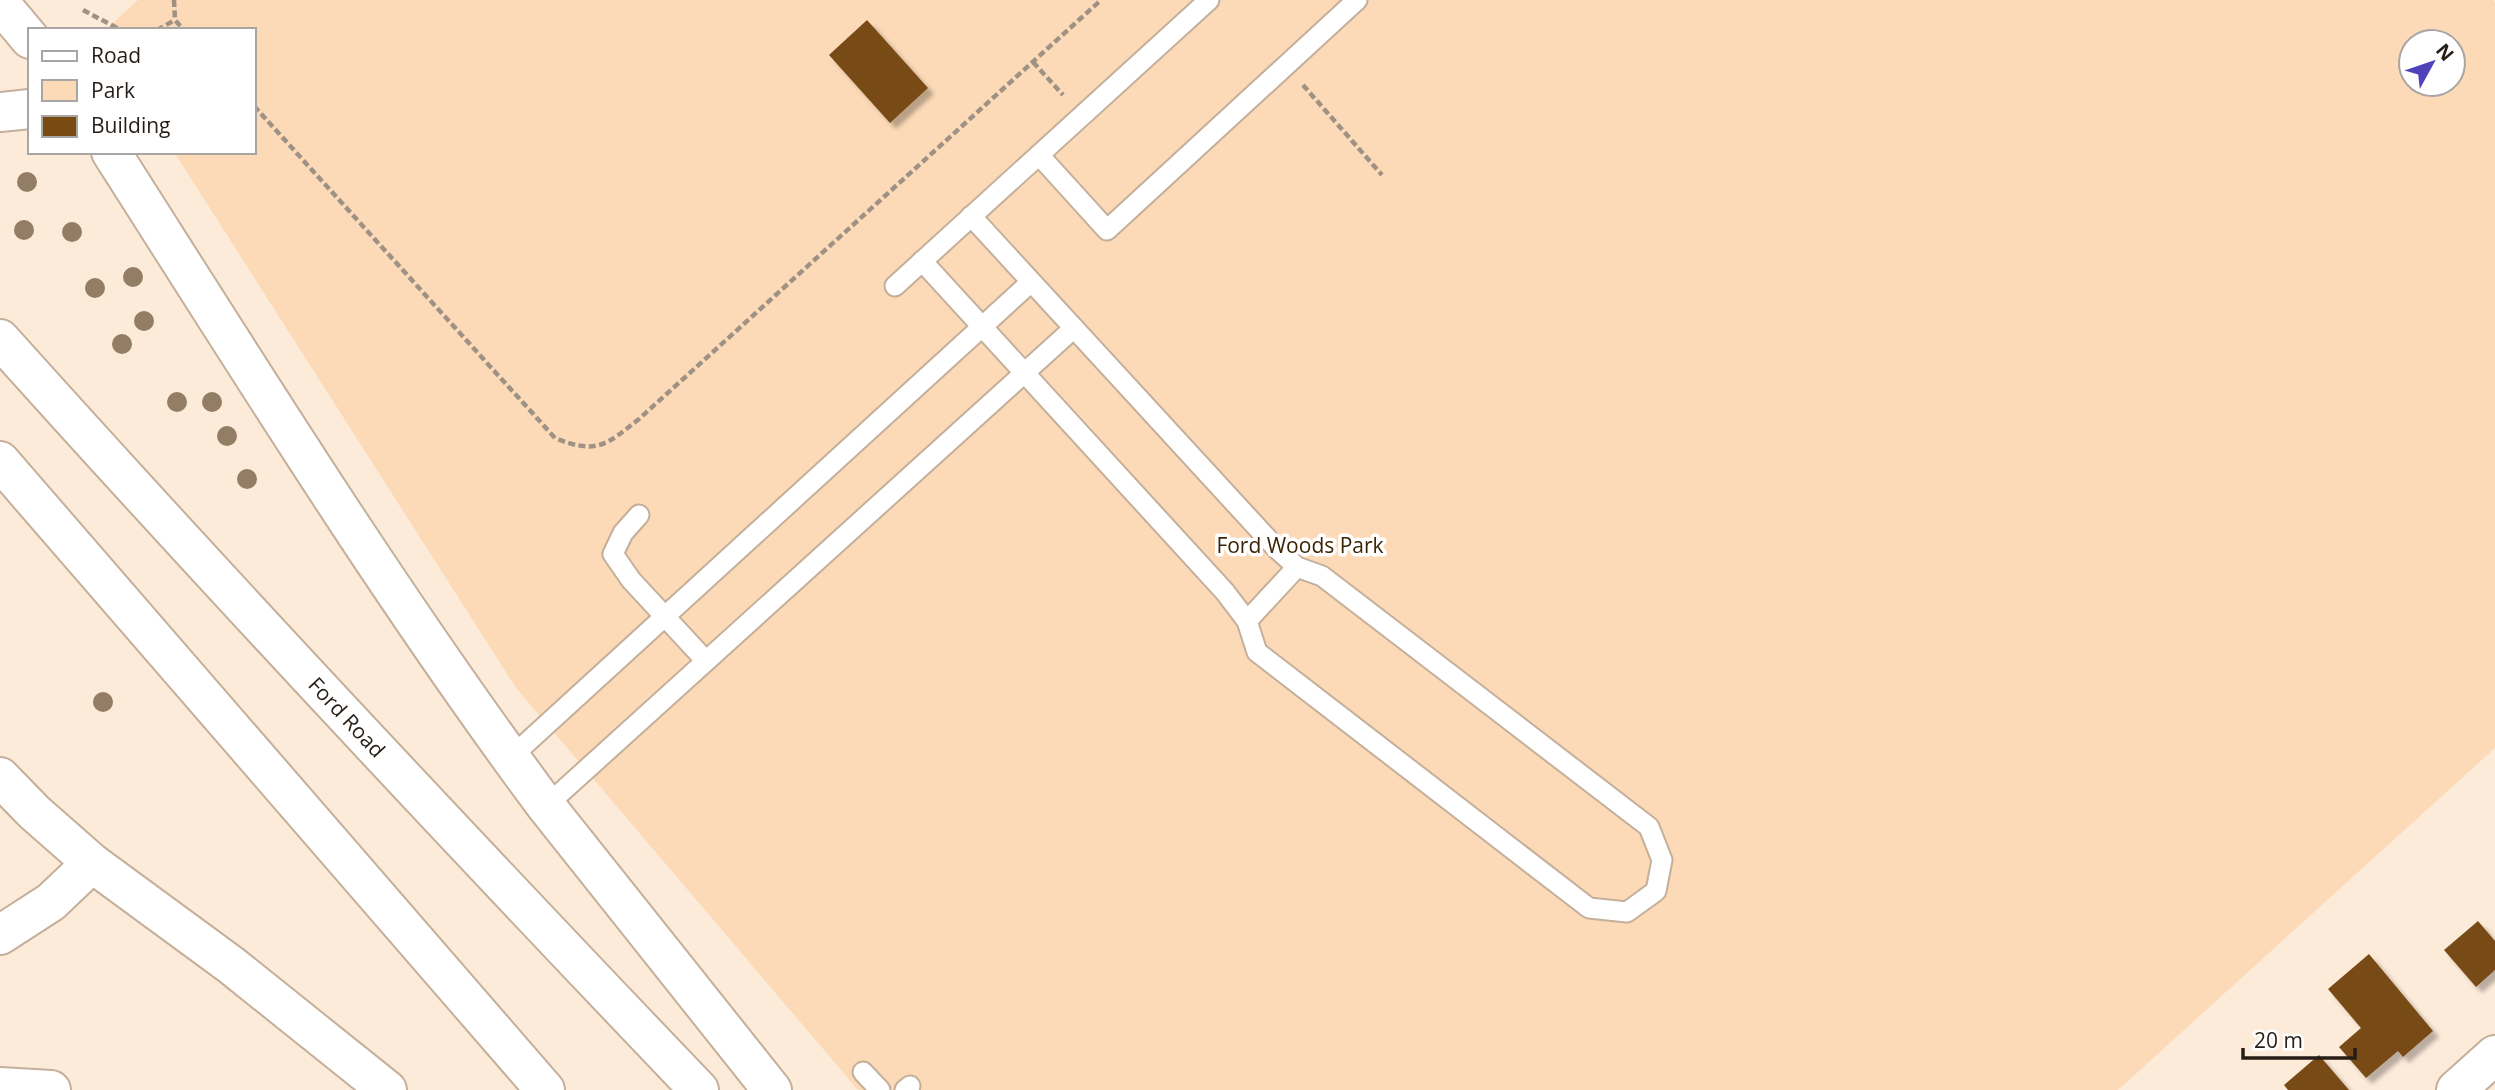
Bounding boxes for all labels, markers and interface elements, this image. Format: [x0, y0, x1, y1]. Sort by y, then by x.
legend [28, 28, 256, 154]
north arrow [2397, 28, 2467, 98]
text: N [2430, 38, 2460, 66]
text: Road [91, 41, 141, 69]
text: Park [91, 76, 135, 104]
text: Building [91, 111, 170, 139]
park label: Ford Woods Park [1216, 531, 1384, 559]
street label: Ford Road [303, 671, 391, 763]
scale bar [2243, 1016, 2355, 1060]
text: 20 m [2254, 1026, 2303, 1054]

